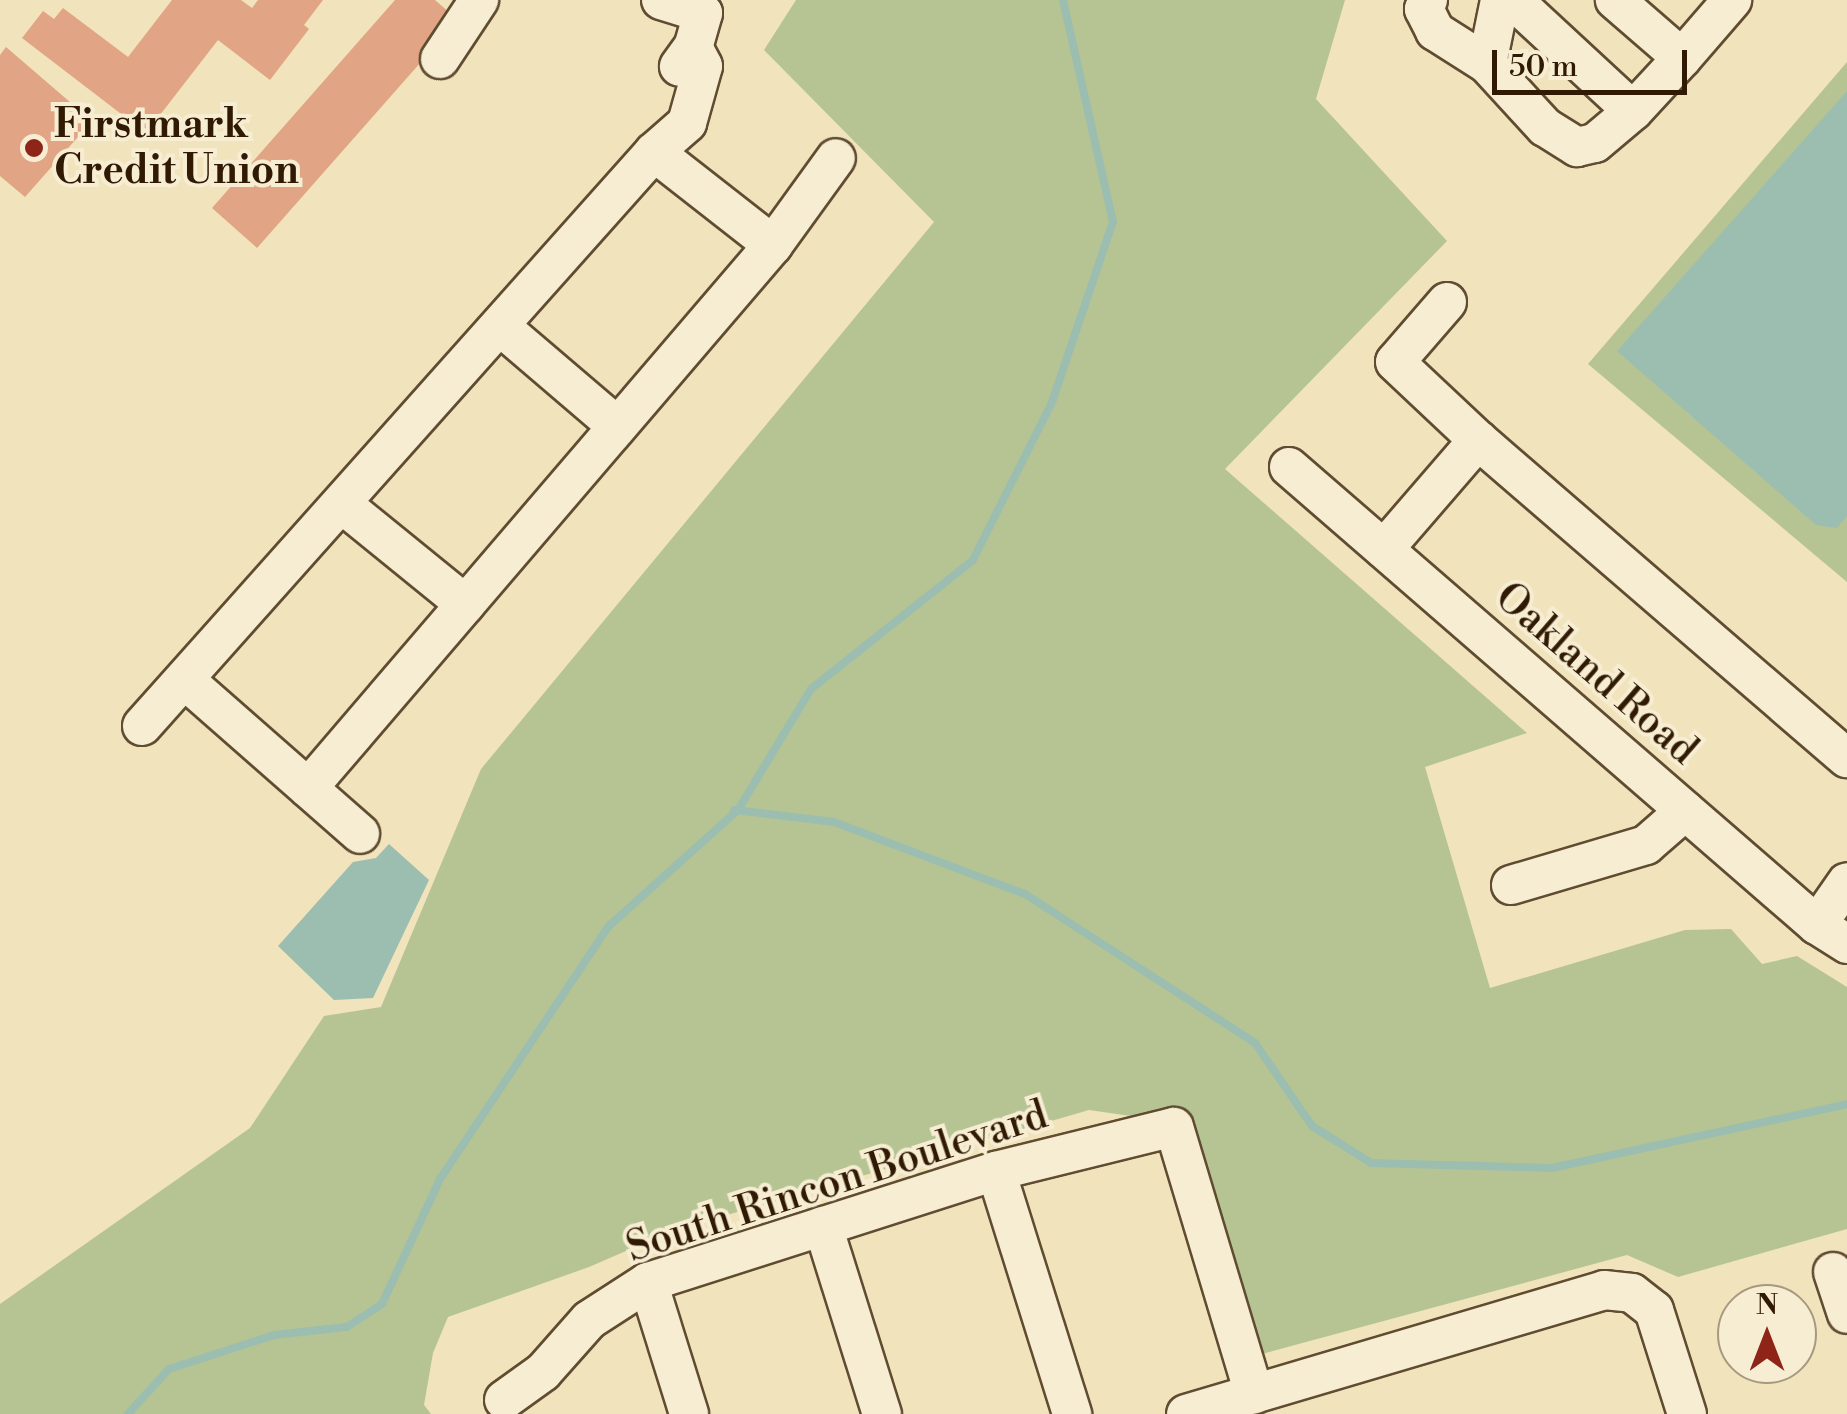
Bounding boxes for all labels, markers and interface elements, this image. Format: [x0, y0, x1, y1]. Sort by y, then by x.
scale bar [1497, 30, 1692, 92]
text: 50 m [1509, 48, 1578, 86]
place label: Firstmark Credit Union [54, 101, 299, 195]
marker: Firstmark Credit Union [23, 137, 45, 159]
street label: Oakland Road [1485, 573, 1707, 775]
street label: South Rincon Boulevard [621, 1091, 1053, 1273]
north arrow [1717, 1284, 1817, 1384]
text: N [1756, 1288, 1778, 1323]

